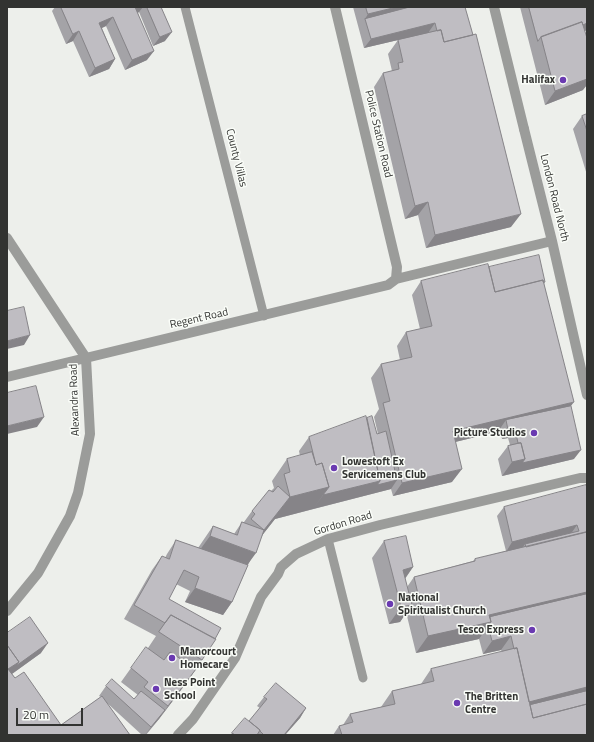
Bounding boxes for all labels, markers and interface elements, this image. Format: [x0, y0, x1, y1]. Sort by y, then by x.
place label: Halifax [521, 73, 555, 87]
marker: Halifax [558, 75, 568, 85]
street label: Police Station Road [362, 89, 394, 179]
street label: County Villas [222, 128, 250, 188]
street label: London Road North [537, 153, 571, 243]
street label: Regent Road [169, 306, 229, 332]
street label: Alexandra Road [67, 364, 83, 436]
place label: Picture Studios [454, 426, 526, 440]
marker: Picture Studios [529, 428, 539, 438]
place label: Lowestoft Ex Servicemens Club [342, 455, 426, 481]
marker: Lowestoft Ex Servicemens Club [329, 463, 339, 473]
street label: Gordon Road [312, 509, 374, 539]
place label: National Spiritualist Church [398, 591, 486, 617]
marker: National Spiritualist Church [385, 599, 395, 609]
place label: Tesco Express [458, 623, 524, 637]
marker: Tesco Express [527, 625, 537, 635]
place label: Manorcourt Homecare [180, 645, 236, 671]
marker: Manorcourt Homecare [167, 653, 177, 663]
place label: Ness Point School [164, 676, 215, 702]
marker: Ness Point School [151, 684, 161, 694]
place label: The Britten Centre [465, 690, 518, 716]
marker: The Britten Centre [452, 698, 462, 708]
scale bar [18, 700, 85, 726]
text: 20 m [23, 705, 49, 724]

